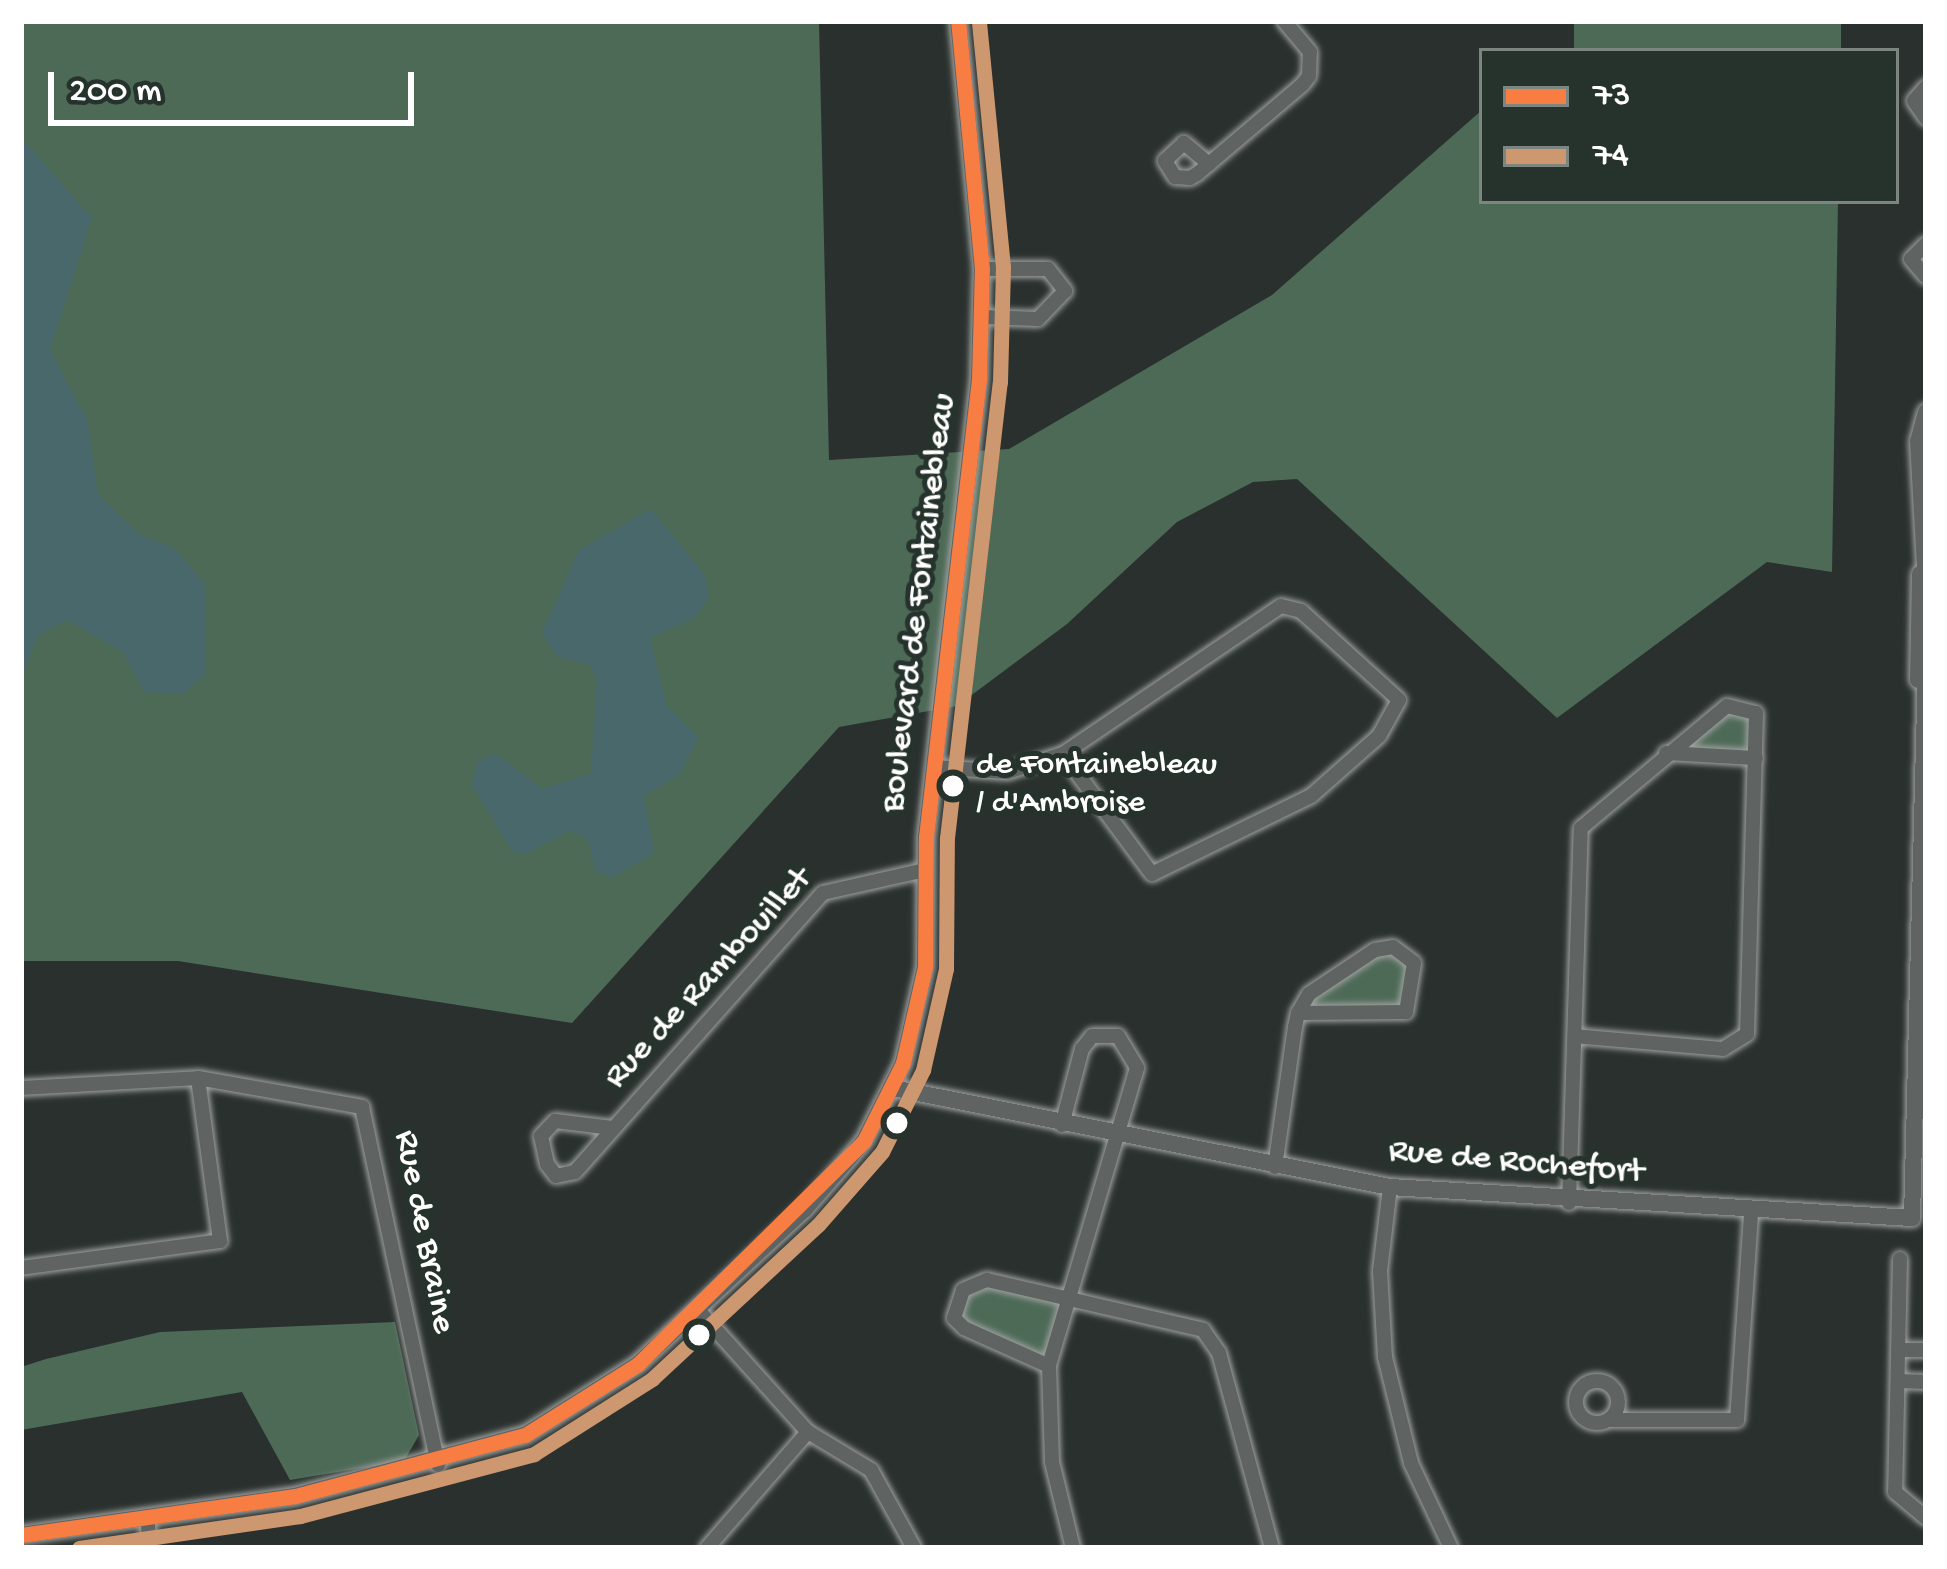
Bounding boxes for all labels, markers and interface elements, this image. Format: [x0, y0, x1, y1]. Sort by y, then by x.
scale bar [54, 48, 420, 122]
legend [1479, 48, 1899, 204]
text: 200 m [69, 71, 162, 114]
text: 73 [1593, 75, 1630, 118]
text: 74 [1593, 135, 1629, 178]
street label: Boulevard de Fontainebleau [873, 391, 967, 815]
place label: de Fontainebleau / d'Ambroise [976, 747, 1217, 825]
marker: de Fontainebleau / d'Ambroise [942, 775, 964, 797]
street label: Rue de Rambouillet [595, 859, 823, 1099]
unlabelled marker [886, 1112, 908, 1134]
street label: Rue de Braine [382, 1127, 464, 1337]
street label: Rue de Rochefort [1387, 1130, 1645, 1196]
unlabelled marker [688, 1324, 710, 1346]

